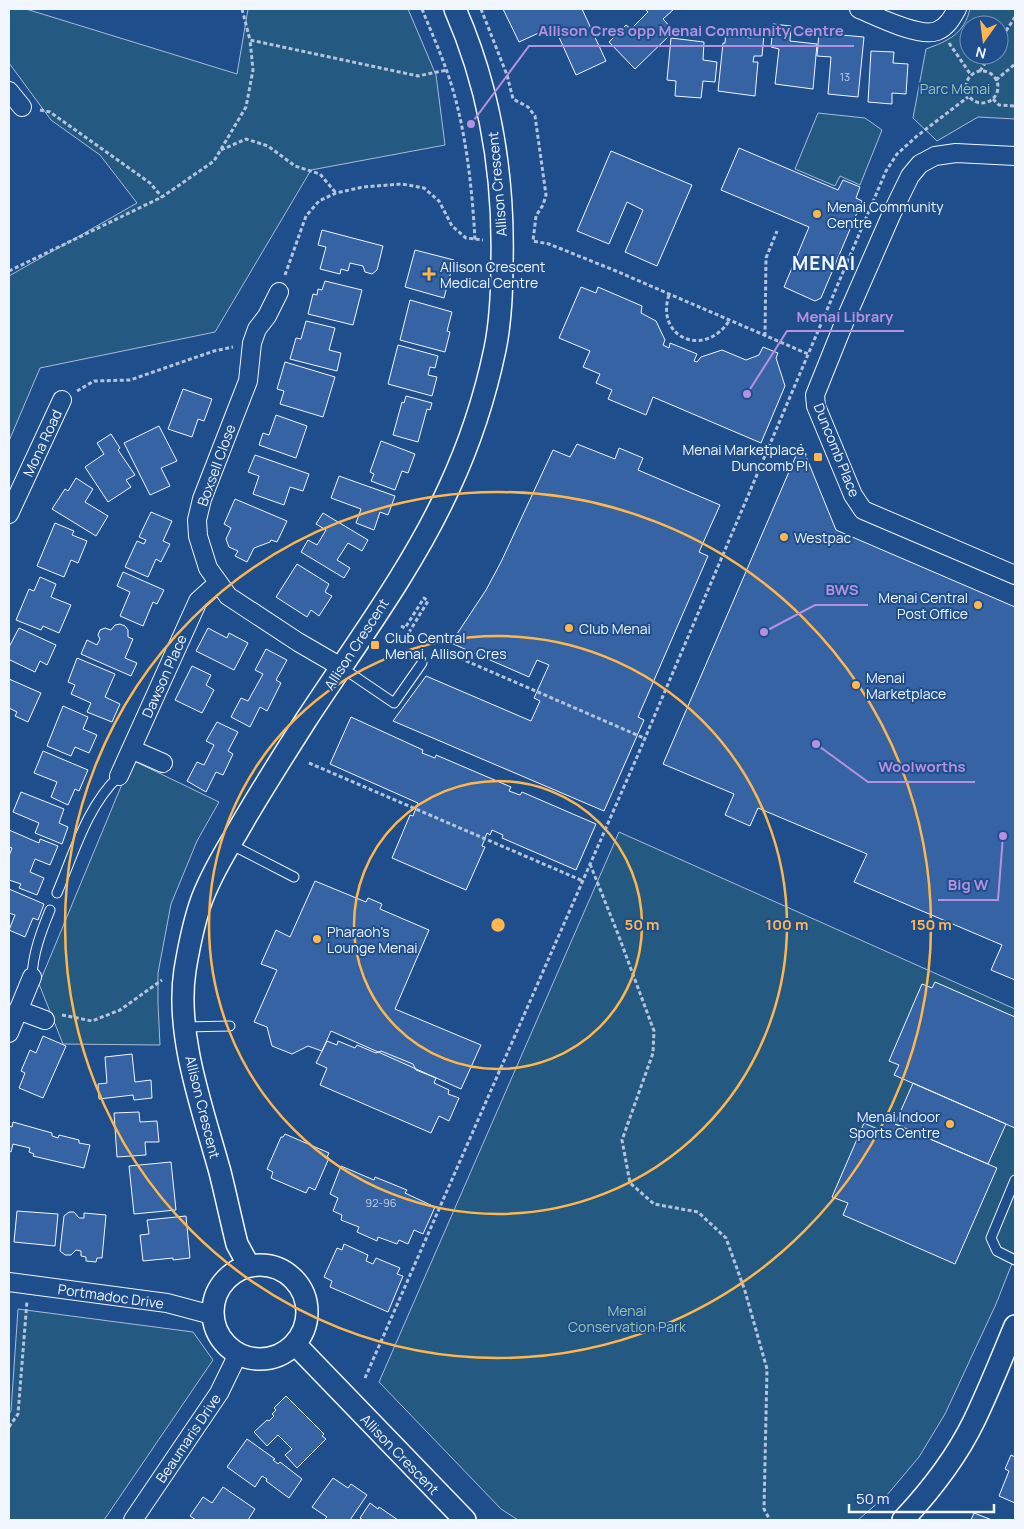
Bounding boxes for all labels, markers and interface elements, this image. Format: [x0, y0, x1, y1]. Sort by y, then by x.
north arrow [959, 15, 1009, 65]
callout: Allison Cres opp Menai Community Centre [529, 16, 854, 46]
text: Allison Cres opp Menai Community Centre [538, 20, 844, 41]
text: N [974, 43, 988, 64]
house number: 13 [840, 69, 850, 84]
park label: Parc Menai [920, 79, 990, 98]
street label: Allison Crescent [483, 130, 511, 237]
place label: Menai Community Centre [827, 197, 944, 232]
marker: Menai Community Centre [811, 208, 823, 220]
district label: MENAI [792, 250, 856, 276]
place label: Allison Crescent Medical Centre [440, 257, 546, 292]
marker: Allison Crescent Medical Centre [422, 267, 436, 281]
callout: Menai Library [787, 301, 904, 331]
text: Menai Library [797, 306, 894, 327]
street label: Duncomb Place [809, 400, 865, 500]
street label: Mona Road [18, 406, 66, 480]
street label: Boxsell Close [192, 421, 240, 509]
place label: Menai Marketplace, Duncomb Pl [682, 440, 808, 475]
marker: Menai Marketplace, Duncomb Pl [812, 451, 824, 463]
place label: Westpac [794, 528, 851, 547]
marker: Westpac [778, 531, 790, 543]
callout: BWS [815, 575, 868, 605]
text: BWS [825, 579, 859, 600]
place label: Menai Central Post Office [878, 588, 968, 623]
street label: Allison Crescent [319, 594, 393, 693]
marker: Menai Central Post Office [972, 599, 984, 611]
place label: Club Menai [579, 619, 651, 638]
marker: Club Menai [563, 622, 575, 634]
place label: Club Central Menai, Allison Cres [385, 628, 507, 663]
street label: Dawson Place [137, 631, 191, 721]
marker: Club Central Menai, Allison Cres [369, 639, 381, 651]
place label: Menai Marketplace [866, 668, 946, 703]
marker: Menai Marketplace [850, 679, 862, 691]
callout: Woolworths [868, 752, 975, 782]
text: Woolworths [878, 756, 966, 777]
callout: Big W [938, 870, 998, 900]
text: Big W [948, 874, 989, 895]
text: 50 m [624, 914, 660, 935]
text: 100 m [766, 914, 808, 935]
text: 150 m [910, 914, 952, 935]
centre of rings [489, 916, 507, 934]
place label: Pharaoh's Lounge Menai [327, 922, 417, 957]
marker: Pharaoh's Lounge Menai [311, 933, 323, 945]
street label: Allison Crescent [181, 1054, 225, 1161]
place label: Menai Indoor Sports Centre [849, 1107, 940, 1142]
marker: Menai Indoor Sports Centre [944, 1118, 956, 1130]
house number: 92-96 [365, 1195, 397, 1210]
street label: Portmadoc Drive [57, 1279, 165, 1313]
park label: Menai Conservation Park [568, 1301, 687, 1336]
street label: Beaumaris Drive [151, 1390, 225, 1486]
street label: Allison Crescent [357, 1410, 444, 1499]
scale bar [849, 1482, 994, 1514]
text: 50 m [856, 1488, 890, 1509]

